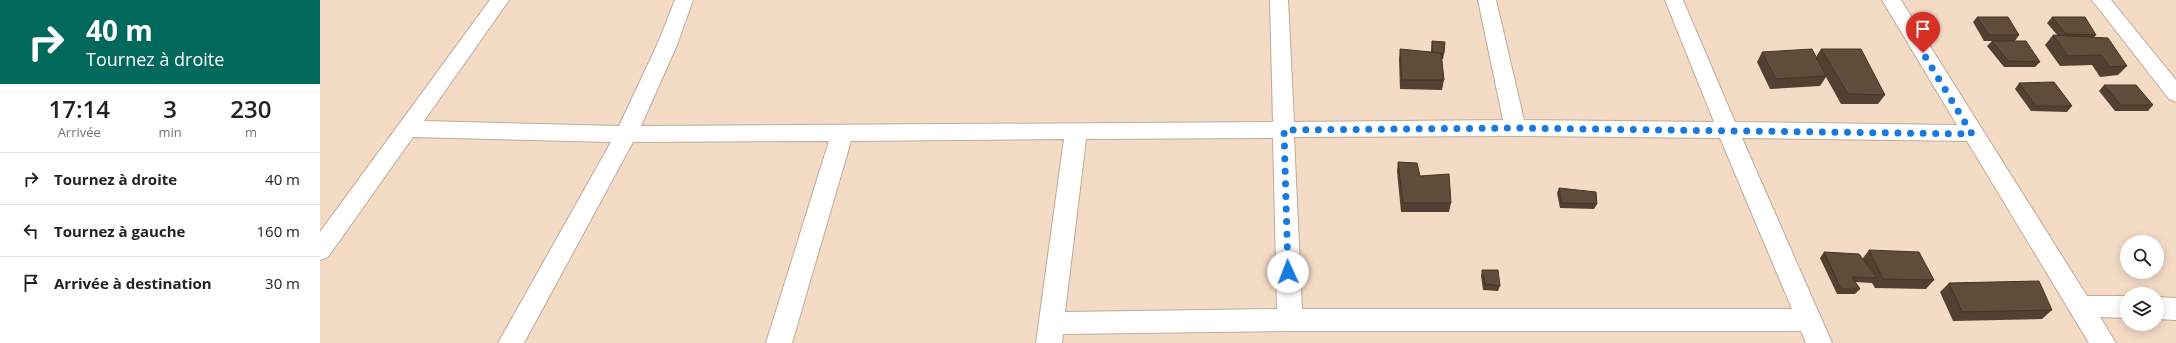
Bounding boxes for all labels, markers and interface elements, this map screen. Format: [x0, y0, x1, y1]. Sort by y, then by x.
text: 40 m [86, 11, 153, 49]
pin [1906, 12, 1940, 53]
icon: right [20, 16, 72, 68]
icon: arrive [1912, 18, 1934, 40]
text: Tournez à droite [86, 47, 224, 71]
text: 17:14 [49, 92, 110, 125]
text: 3 [163, 92, 177, 125]
text: 230 [230, 92, 271, 125]
text: Arrivée [58, 123, 101, 141]
text: min [159, 123, 182, 141]
text: m [245, 123, 257, 141]
icon: right [20, 168, 42, 190]
text: Tournez à droite [54, 169, 177, 189]
text: 40 m [265, 169, 300, 189]
icon: left [20, 220, 42, 242]
text: Tournez à gauche [54, 221, 185, 241]
text: 160 m [256, 221, 300, 241]
map controls [2120, 235, 2164, 331]
button: search [2120, 235, 2164, 279]
position arrow [1267, 251, 1309, 293]
icon: arrive [20, 272, 42, 294]
text: Arrivée à destination [54, 273, 212, 293]
text: 30 m [265, 273, 300, 293]
button: layers [2120, 287, 2164, 331]

